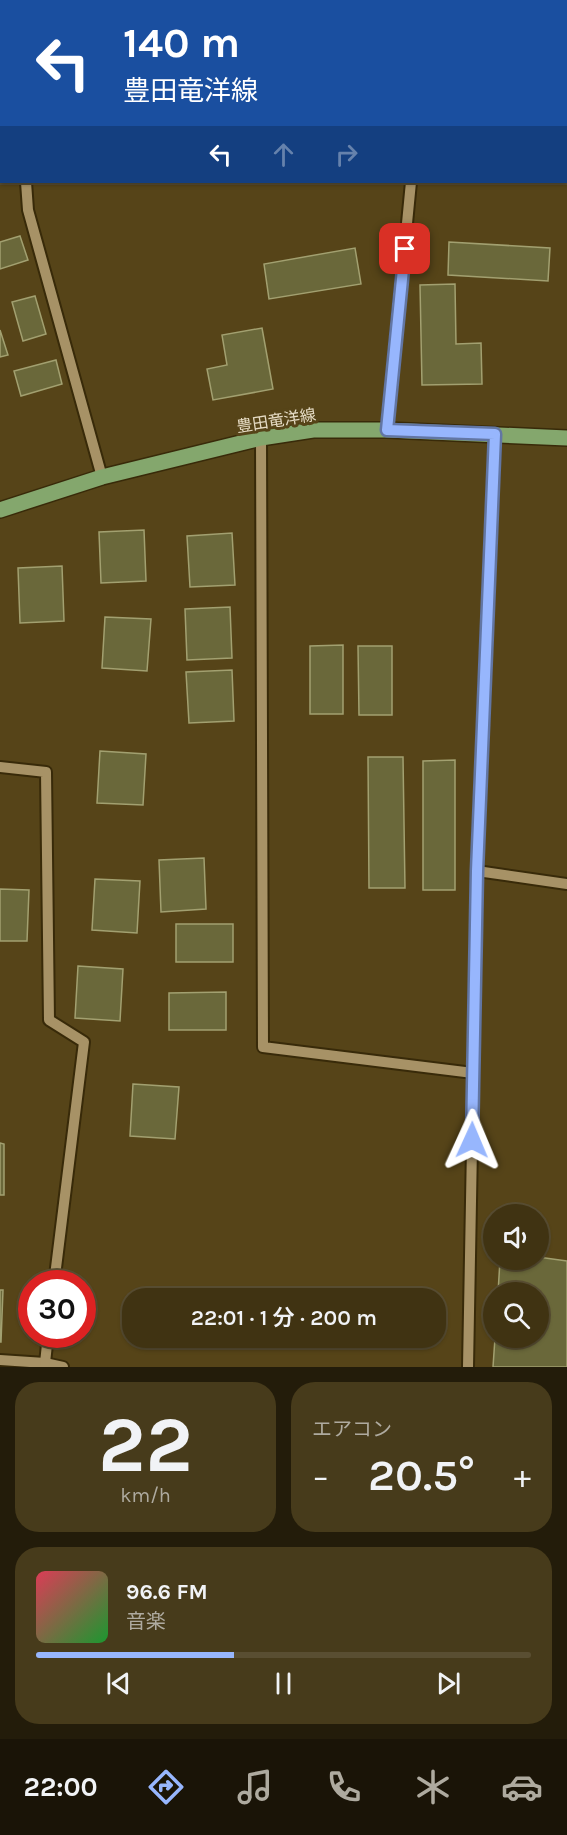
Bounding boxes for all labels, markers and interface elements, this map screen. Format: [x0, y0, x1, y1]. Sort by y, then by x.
text: 140 m [123, 18, 240, 68]
icon: left [24, 24, 102, 102]
text: 豊田竜洋線 [123, 75, 258, 107]
icon: left [204, 138, 237, 171]
icon: ahead [267, 138, 300, 171]
icon: right [330, 138, 363, 171]
pin [379, 223, 430, 274]
icon: arrive [388, 232, 421, 265]
street label: 豊田竜洋線 [235, 405, 317, 436]
position arrow [440, 1108, 504, 1172]
map controls [483, 1204, 549, 1348]
button: sound [483, 1204, 549, 1270]
speed limit sign: 30 [18, 1270, 96, 1348]
button: search [483, 1282, 549, 1348]
text: 22:01 · 1 分 · 200 m [191, 1305, 377, 1331]
text: 22 [98, 1399, 193, 1491]
text: エアコン [312, 1418, 392, 1441]
text: 20.5° [368, 1449, 475, 1501]
text: − [312, 1457, 329, 1495]
text: + [514, 1457, 531, 1495]
text: km/h [120, 1484, 171, 1507]
text: 96.6 FM [126, 1579, 208, 1605]
text: 音楽 [126, 1610, 166, 1633]
icon: previous [102, 1667, 135, 1700]
icon: pause [267, 1667, 300, 1700]
icon: next [432, 1667, 465, 1700]
icon: directions [145, 1766, 187, 1808]
icon: music [234, 1766, 276, 1808]
icon: phone [323, 1766, 365, 1808]
icon: climate [412, 1766, 454, 1808]
icon: car [501, 1766, 543, 1808]
text: 22:00 [24, 1771, 98, 1803]

